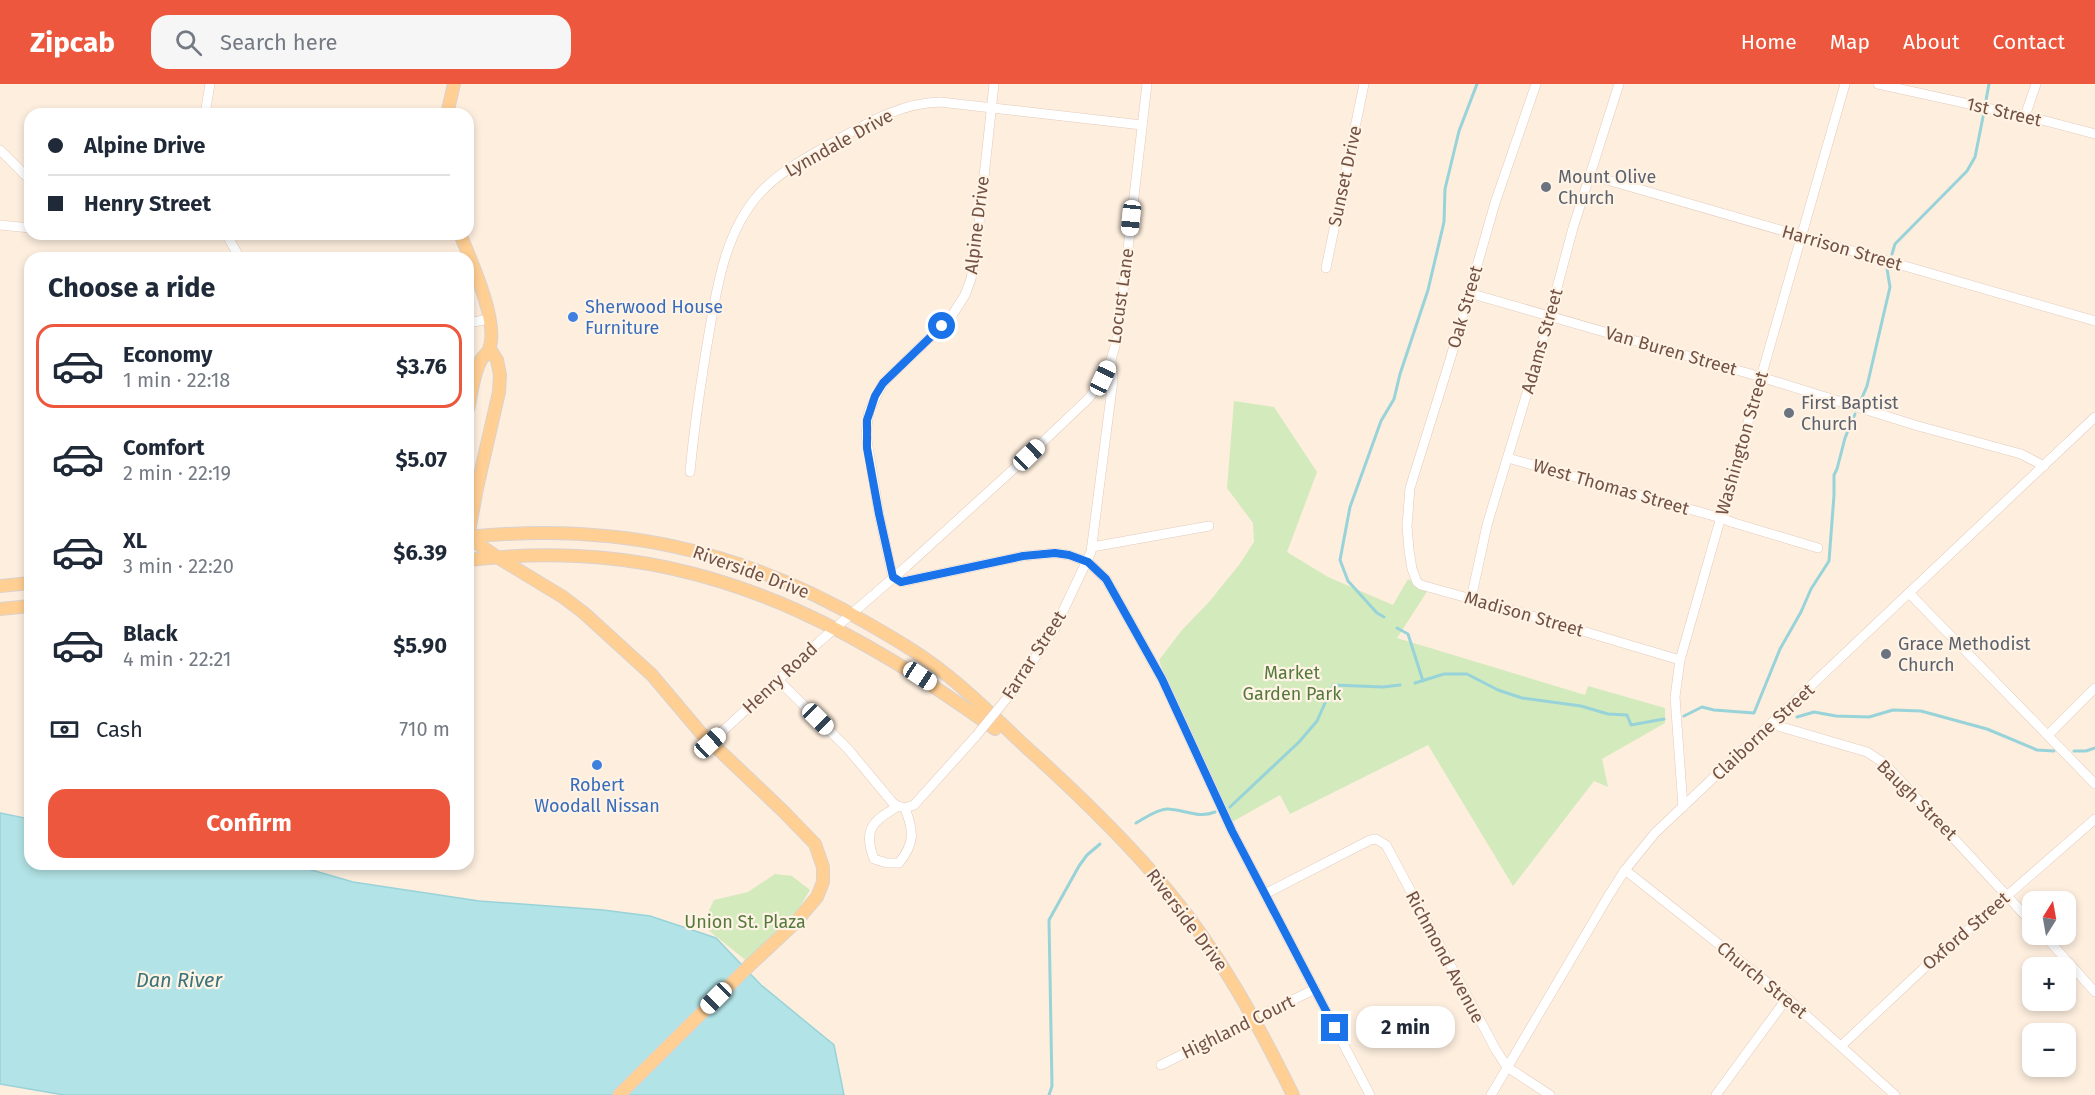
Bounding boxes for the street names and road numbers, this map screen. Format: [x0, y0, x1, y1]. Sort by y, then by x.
street label: 1st Street [1964, 93, 2044, 131]
street label: Lynndale Drive [781, 104, 897, 182]
street label: Sunset Drive [1324, 124, 1366, 228]
street label: Alpine Drive [960, 175, 994, 275]
street label: Harrison Street [1779, 220, 1905, 276]
street label: Locust Lane [1103, 247, 1139, 345]
street label: Oak Street [1443, 263, 1487, 351]
street label: Adams Street [1516, 285, 1568, 396]
street label: Van Buren Street [1603, 322, 1740, 380]
street label: Washington Street [1711, 368, 1773, 518]
street label: West Thomas Street [1530, 454, 1692, 520]
street label: Riverside Drive [690, 541, 812, 603]
street label: Madison Street [1462, 587, 1586, 642]
street label: Farrar Street [997, 606, 1071, 703]
street label: Henry Road [738, 638, 822, 718]
street label: Claiborne Street [1707, 679, 1819, 785]
street label: Baugh Street [1872, 755, 1962, 845]
street label: Riverside Drive [1141, 865, 1233, 975]
street label: Richmond Avenue [1401, 887, 1489, 1027]
street label: Oxford Street [1918, 887, 2014, 975]
street label: Church Street [1712, 937, 1812, 1024]
street label: Highland Court [1178, 990, 1298, 1064]

